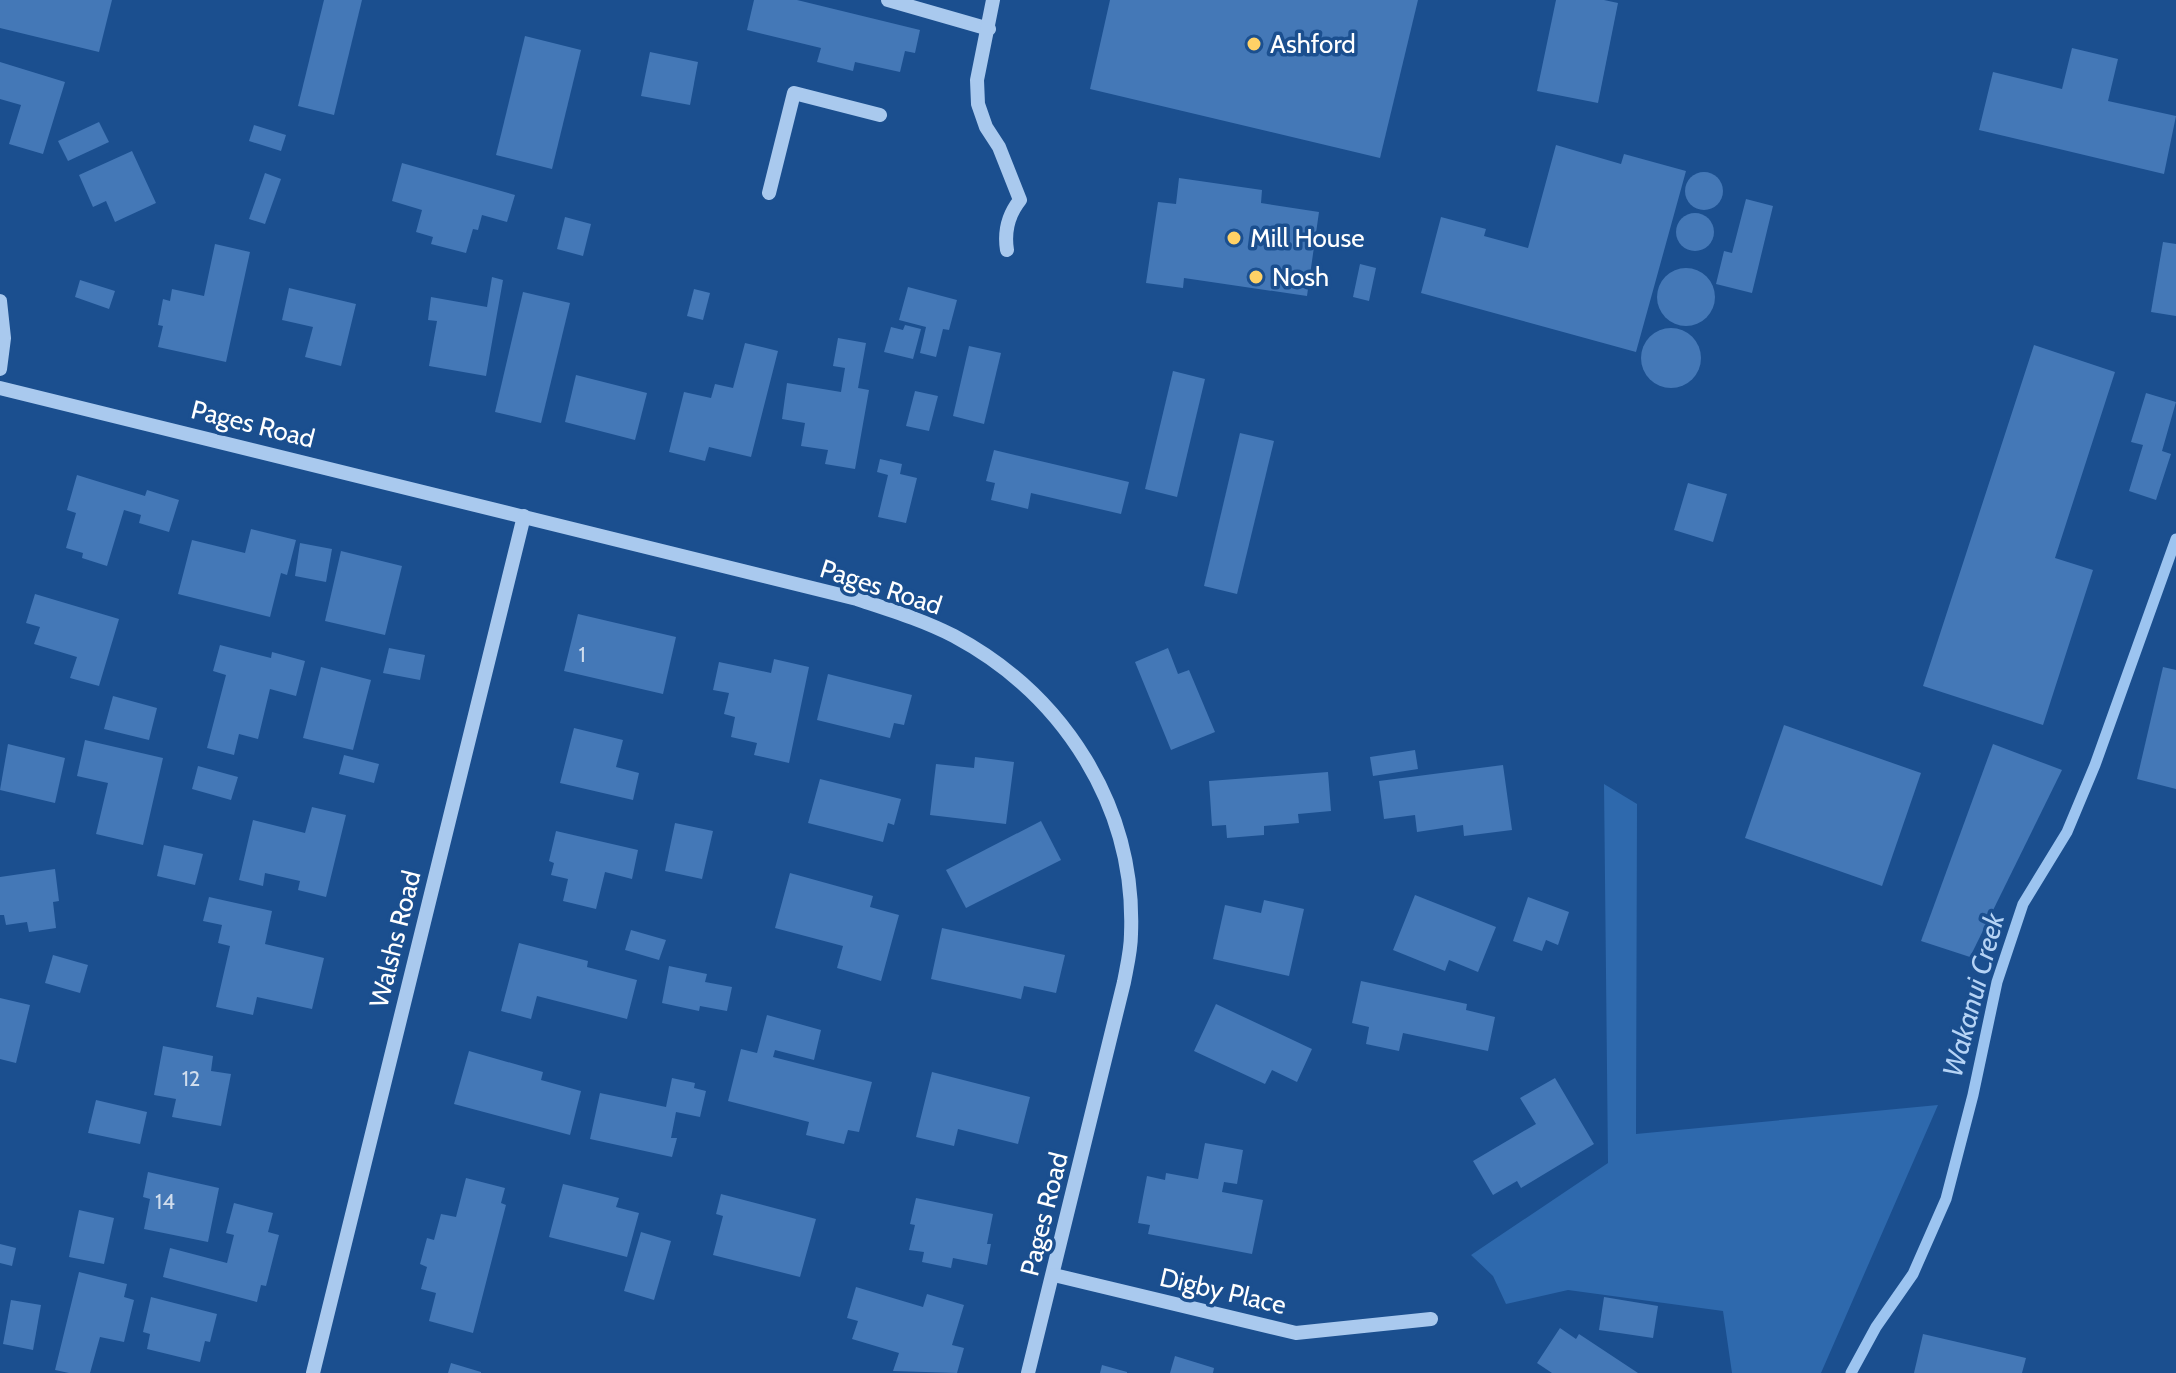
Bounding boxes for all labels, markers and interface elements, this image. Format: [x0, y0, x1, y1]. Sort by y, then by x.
place label: Ashford [1270, 28, 1356, 60]
marker: Ashford [1245, 35, 1263, 53]
place label: Mill House [1250, 222, 1364, 254]
marker: Mill House [1225, 229, 1243, 247]
place label: Nosh [1272, 261, 1329, 293]
marker: Nosh [1247, 268, 1265, 286]
street label: Pages Road [188, 393, 318, 455]
street label: Pages Road [816, 552, 946, 622]
house number: 1 [578, 641, 586, 668]
street label: Walshs Road [363, 867, 427, 1011]
water label: Wakanui Creek [1935, 909, 2011, 1081]
house number: 12 [182, 1065, 200, 1092]
street label: Pages Road [1013, 1149, 1075, 1279]
house number: 14 [155, 1188, 175, 1215]
street label: Digby Place [1157, 1261, 1289, 1321]

